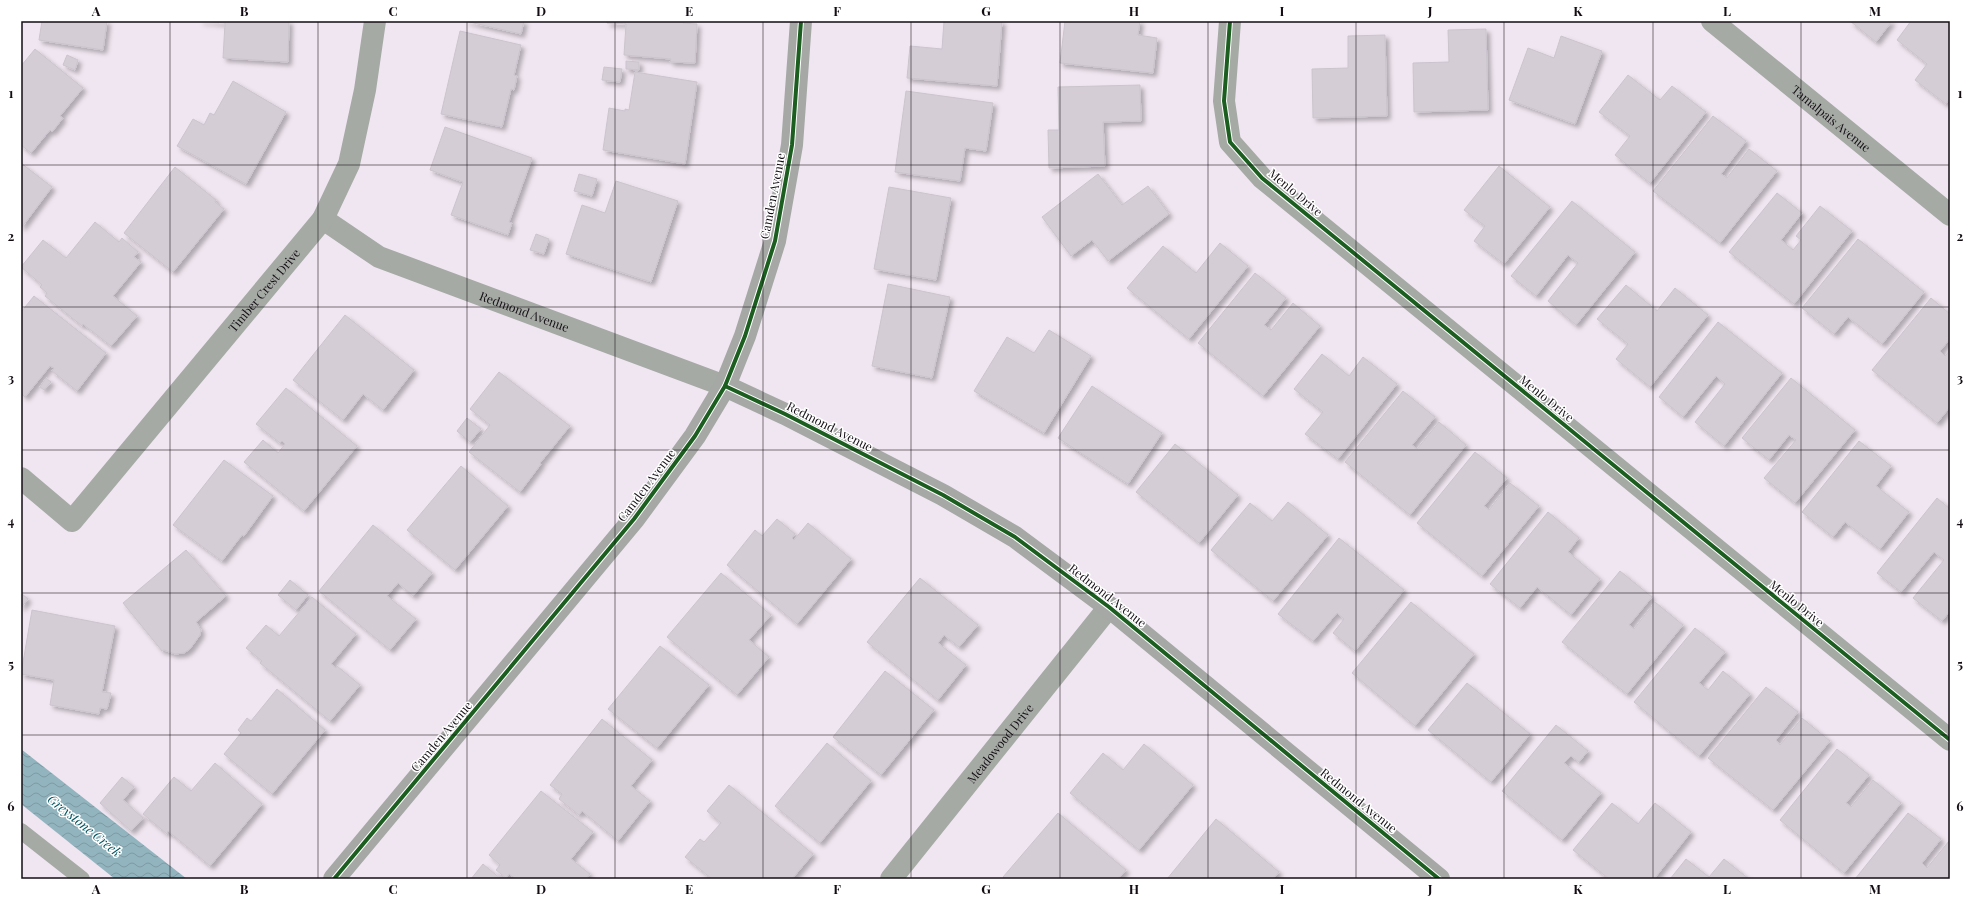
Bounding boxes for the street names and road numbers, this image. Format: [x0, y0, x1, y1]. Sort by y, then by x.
street label: Tamalpais Avenue [1789, 81, 1874, 155]
street label: Camden Avenue [756, 152, 788, 240]
street label: Menlo Drive [1266, 165, 1326, 219]
street label: Timber Crest Drive [225, 245, 303, 335]
street label: Redmond Avenue [477, 287, 572, 335]
street label: Menlo Drive [1516, 371, 1578, 425]
street label: Redmond Avenue [784, 397, 876, 455]
street label: Camden Avenue [613, 445, 679, 525]
street label: Redmond Avenue [1066, 560, 1150, 630]
street label: Menlo Drive [1766, 576, 1828, 630]
street label: Camden Avenue [407, 697, 475, 775]
street label: Meadowood Drive [963, 700, 1037, 786]
street label: Redmond Avenue [1317, 764, 1401, 836]

